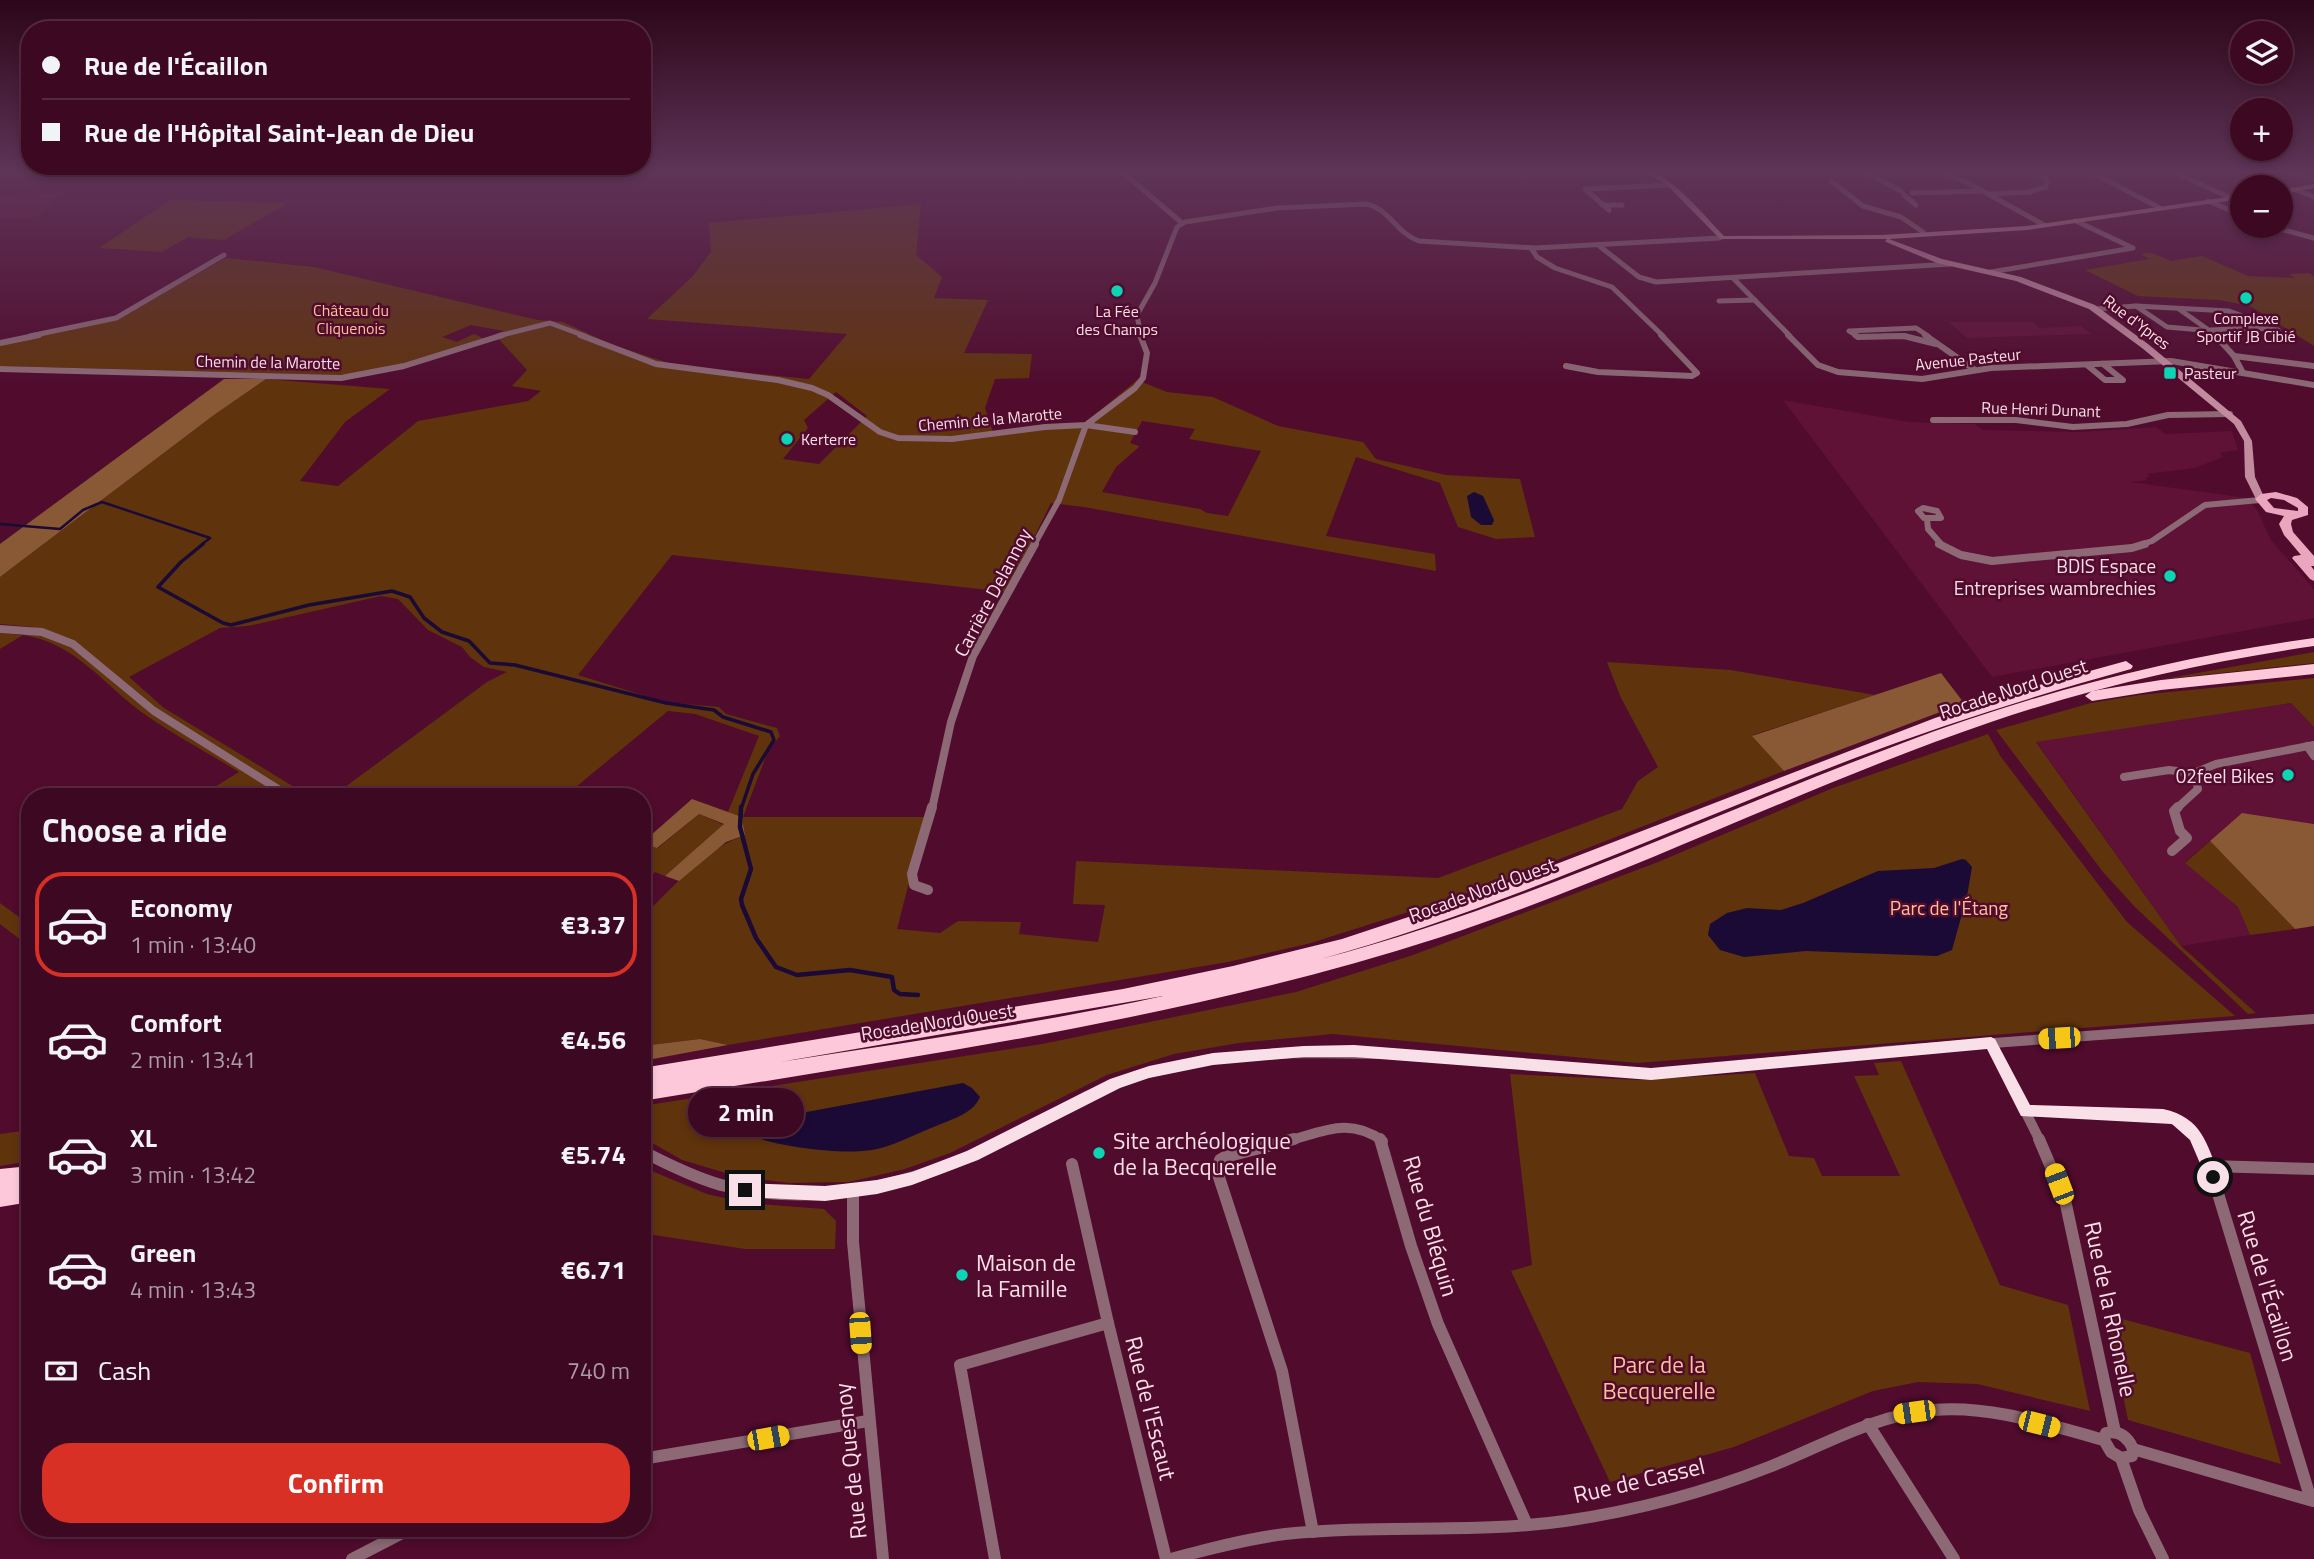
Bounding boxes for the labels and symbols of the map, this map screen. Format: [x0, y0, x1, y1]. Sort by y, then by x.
marker: La Fée des Champs [1109, 283, 1125, 299]
street label: Rue d'Ypres [2098, 289, 2176, 355]
marker: Complexe Sportif JB Cibié [2238, 290, 2254, 306]
park label: Château du Cliquenois [313, 298, 389, 340]
place label: La Fée des Champs [1076, 299, 1158, 341]
place label: Complexe Sportif JB Cibié [2196, 306, 2296, 348]
street label: Avenue Pasteur [1914, 341, 2022, 376]
street label: Chemin de la Marotte [196, 349, 340, 375]
place label: Pasteur [2184, 361, 2237, 385]
marker: Pasteur [2162, 365, 2178, 381]
street label: Rue Henri Dunant [1981, 395, 2101, 423]
street label: Chemin de la Marotte [917, 401, 1063, 437]
place label: Kerterre [801, 427, 856, 451]
marker: Kerterre [779, 431, 795, 447]
street label: Carrière Delannoy [946, 522, 1038, 662]
place label: BDIS Espace Entreprises wambrechies [1954, 551, 2156, 602]
marker: BDIS Espace Entreprises wambrechies [2162, 568, 2178, 584]
street label: Rocade Nord Ouest [1935, 650, 2091, 726]
place label: 02feel Bikes [2176, 761, 2274, 790]
marker: 02feel Bikes [2280, 767, 2296, 783]
street label: Rocade Nord Ouest [1405, 849, 1560, 929]
park label: Parc de l'Étang [1890, 893, 2008, 922]
street label: Rocade Nord Ouest [859, 995, 1016, 1047]
car [2038, 1026, 2081, 1050]
callout: 2 min [687, 1088, 803, 1138]
place label: Site archéologique de la Becquerelle [1113, 1123, 1291, 1184]
marker: Site archéologique de la Becquerelle [1091, 1145, 1107, 1161]
street label: Rue du Bléquin [1394, 1151, 1468, 1301]
car [2042, 1161, 2077, 1207]
route start [2197, 1161, 2229, 1193]
route end [729, 1174, 761, 1206]
street label: Rue de l'Écaillon [2228, 1206, 2308, 1366]
street label: Rue de la Rhonelle [2075, 1218, 2147, 1400]
place label: Maison de la Famille [976, 1245, 1076, 1306]
marker: Maison de la Famille [954, 1267, 970, 1283]
car [849, 1311, 872, 1355]
street label: Rue de l'Escaut [1116, 1332, 1186, 1484]
park label: Parc de la Becquerelle [1602, 1347, 1716, 1408]
street label: Rue de Quesnoy [824, 1381, 876, 1541]
car [1892, 1399, 1937, 1425]
car [2017, 1409, 2062, 1439]
car [746, 1424, 791, 1452]
street label: Rue de Cassel [1570, 1448, 1708, 1512]

